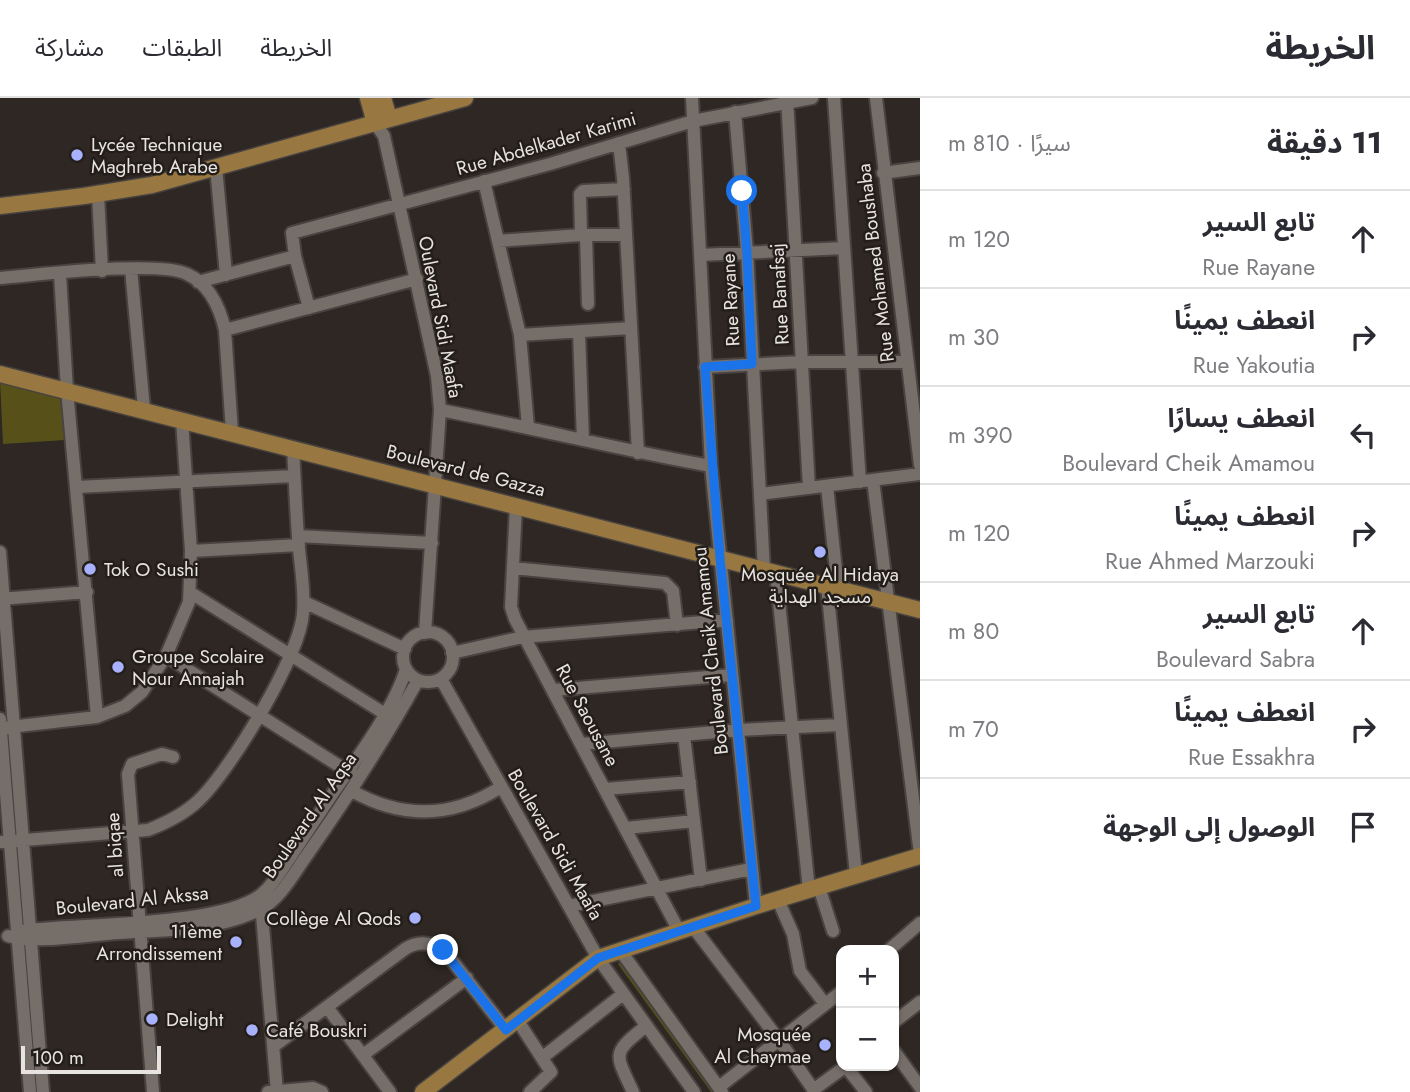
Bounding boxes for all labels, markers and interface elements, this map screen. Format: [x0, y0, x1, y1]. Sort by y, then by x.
text: الخريطة [1265, 24, 1375, 71]
text: مشاركة [35, 30, 104, 65]
text: الطبقات [142, 30, 222, 65]
text: الخريطة [260, 30, 332, 65]
street label: Rue Abdelkader Karimi [453, 105, 639, 182]
text: 11 دقيقة [1267, 121, 1382, 164]
text: سيرًا · 810 m [948, 126, 1071, 160]
place label: Lycée Technique Maghreb Arabe [91, 131, 223, 180]
marker: Lycée Technique Maghreb Arabe [69, 147, 85, 163]
street label: Rue Mohamed Boushaba [850, 162, 901, 364]
route start [726, 175, 757, 206]
text: تابع السير [1203, 203, 1315, 241]
icon: ahead [1344, 220, 1382, 258]
text: 120 m [948, 222, 1010, 256]
street label: Oulevard Sidi Maafa [412, 234, 469, 400]
street label: Rue Banafsaj [763, 242, 796, 346]
text: Rue Rayane [1202, 250, 1315, 284]
street label: Rue Rayane [715, 253, 746, 347]
text: انعطف يمينًا [1174, 301, 1315, 339]
icon: right [1344, 318, 1382, 356]
text: 30 m [948, 320, 999, 354]
text: Rue Yakoutia [1193, 348, 1315, 382]
text: انعطف يسارًا [1168, 399, 1315, 437]
icon: left [1344, 416, 1382, 454]
text: 390 m [948, 418, 1012, 452]
street label: Boulevard de Gazza [384, 438, 548, 503]
text: Boulevard Cheik Amamou [1062, 446, 1315, 480]
text: انعطف يمينًا [1174, 497, 1315, 535]
icon: right [1344, 514, 1382, 552]
text: 120 m [948, 516, 1010, 550]
marker: Mosquée Al Hidaya مسجد الهداية [812, 544, 828, 560]
text: Rue Ahmed Marzouki [1105, 544, 1315, 578]
street label: Boulevard Cheik Amamou [686, 546, 735, 756]
place label: Tok O Sushi [104, 556, 199, 583]
marker: Tok O Sushi [82, 561, 98, 577]
place label: Mosquée Al Hidaya مسجد الهداية [741, 561, 899, 610]
text: تابع السير [1203, 595, 1315, 633]
icon: ahead [1344, 612, 1382, 650]
text: 80 m [948, 614, 999, 648]
text: Boulevard Sabra [1156, 642, 1315, 676]
place label: Groupe Scolaire Nour Annajah [132, 643, 264, 692]
marker: Groupe Scolaire Nour Annajah [110, 659, 126, 675]
street label: Rue Saousane [549, 659, 626, 771]
text: انعطف يمينًا [1174, 693, 1315, 731]
icon: right [1344, 710, 1382, 748]
text: 70 m [948, 712, 999, 746]
text: Rue Essakhra [1188, 740, 1315, 774]
street label: Boulevard Al Aqsa [256, 747, 363, 884]
street label: Boulevard Sidi Maafa [501, 764, 610, 925]
text: الوصول إلى الوجهة [1103, 808, 1315, 846]
icon: arrive [1344, 808, 1382, 846]
street label: al biqae [99, 812, 130, 878]
street label: Boulevard Al Akssa [54, 879, 210, 922]
place label: Collège Al Qods [266, 905, 401, 932]
marker: Collège Al Qods [407, 910, 423, 926]
place label: 11ème Arrondissement [96, 918, 222, 967]
marker: 11ème Arrondissement [228, 934, 244, 950]
route end [427, 934, 458, 965]
map controls [836, 945, 899, 1071]
button: + [836, 945, 899, 1008]
place label: Delight [166, 1006, 224, 1033]
button: − [836, 1008, 899, 1071]
marker: Delight [144, 1011, 160, 1027]
place label: Café Bouskri [266, 1017, 368, 1044]
place label: Mosquée Al Chaymae [714, 1021, 811, 1070]
marker: Café Bouskri [244, 1022, 260, 1038]
marker: Mosquée Al Chaymae [817, 1037, 833, 1053]
scale bar [21, 1043, 161, 1075]
text: 100 m [32, 1044, 84, 1071]

